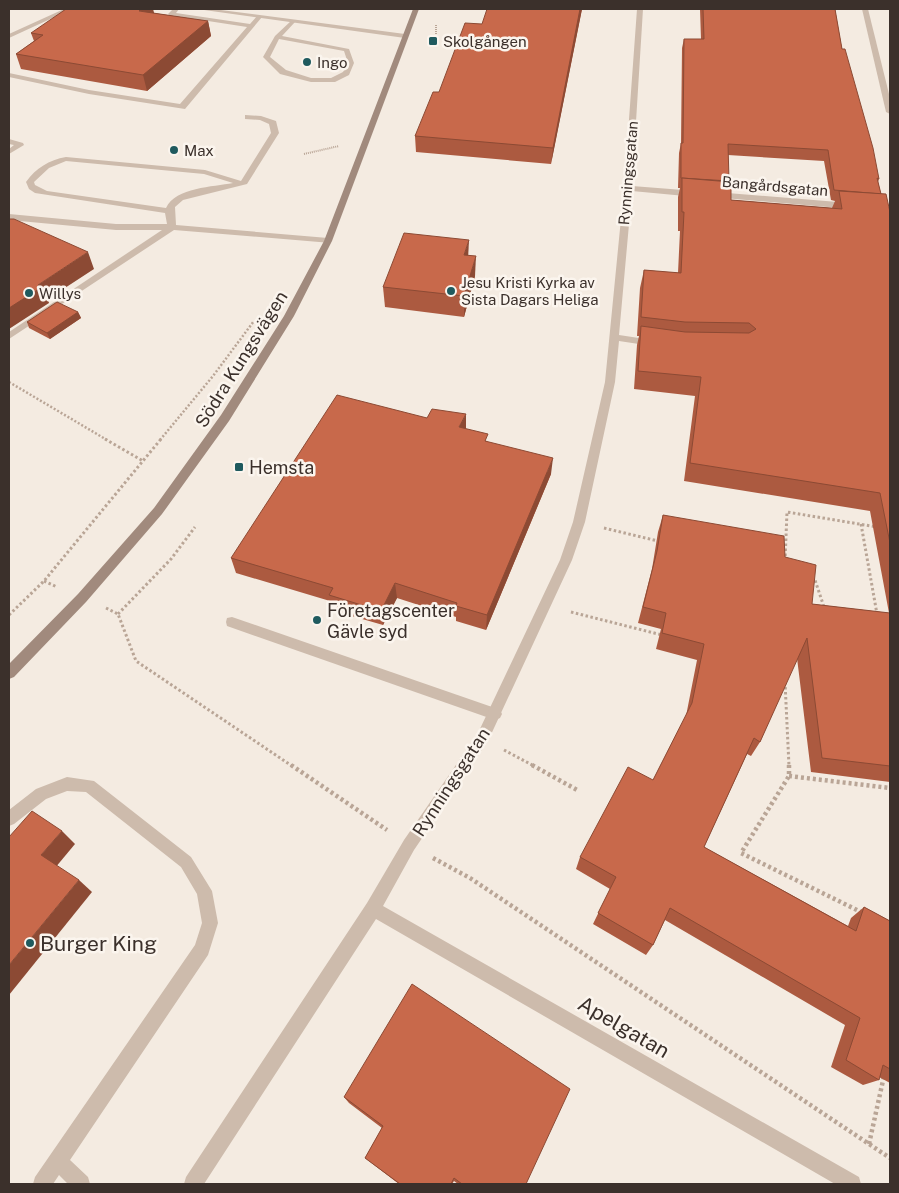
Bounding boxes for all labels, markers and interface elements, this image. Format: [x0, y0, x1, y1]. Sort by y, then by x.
place label: Skolgången [443, 33, 527, 50]
marker: Skolgången [427, 35, 439, 47]
place label: Ingo [317, 54, 347, 71]
marker: Ingo [301, 56, 313, 68]
street label: Rynningsgatan [615, 120, 641, 226]
place label: Max [184, 142, 214, 159]
marker: Max [168, 144, 180, 156]
street label: Bangårdsgatan [721, 173, 829, 199]
place label: Jesu Kristi Kyrka av Sista Dagars Heliga [461, 274, 598, 308]
place label: Willys [39, 285, 81, 302]
marker: Jesu Kristi Kyrka av Sista Dagars Heliga [445, 285, 457, 297]
marker: Willys [23, 287, 35, 299]
street label: Södra Kungsvägen [190, 287, 292, 431]
place label: Hemsta [249, 457, 314, 478]
marker: Hemsta [233, 461, 245, 473]
place label: Företagscenter Gävle syd [327, 600, 455, 642]
marker: Företagscenter Gävle syd [311, 614, 323, 626]
street label: Rynningsgatan [408, 724, 494, 840]
place label: Burger King [40, 931, 157, 956]
marker: Burger King [24, 937, 36, 949]
street label: Apelgatan [574, 991, 674, 1063]

